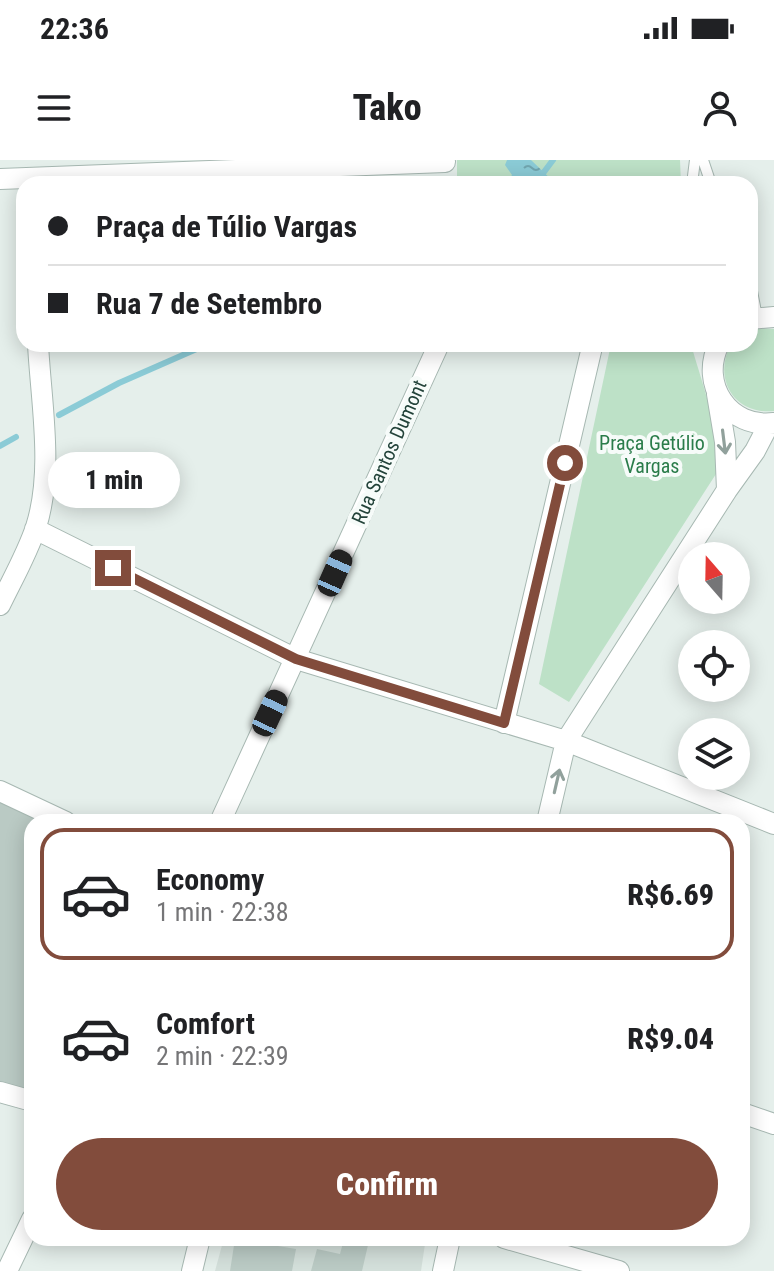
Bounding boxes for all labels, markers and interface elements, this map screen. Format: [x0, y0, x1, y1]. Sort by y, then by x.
text: 22:36 [40, 11, 109, 46]
icon: menu [32, 86, 76, 130]
icon: person [698, 86, 742, 130]
text: Tako [353, 87, 421, 129]
text: Praça de Túlio Vargas [96, 209, 357, 244]
text: Rua 7 de Setembro [96, 286, 322, 321]
street label: Rua Santos Dumont [346, 376, 432, 528]
one-way arrow [717, 429, 732, 454]
park label: Praça Getúlio Vargas [599, 431, 705, 478]
route start [547, 445, 583, 481]
callout: 1 min [47, 452, 179, 508]
text: 1 min [85, 465, 143, 495]
north arrow [678, 542, 750, 614]
map controls [678, 542, 750, 790]
car [314, 546, 356, 600]
route end [95, 550, 131, 586]
button: locate [678, 630, 750, 702]
car [249, 686, 291, 740]
button: layers [678, 718, 750, 790]
one-way arrow [550, 769, 565, 795]
icon: car [60, 858, 132, 930]
text: Economy [156, 862, 264, 897]
text: R$6.69 [627, 877, 714, 912]
text: 1 min · 22:38 [156, 897, 289, 927]
icon: car [60, 1002, 132, 1074]
text: Comfort [156, 1006, 255, 1041]
text: R$9.04 [627, 1021, 714, 1056]
text: 2 min · 22:39 [156, 1041, 289, 1071]
button: Confirm [56, 1138, 718, 1230]

